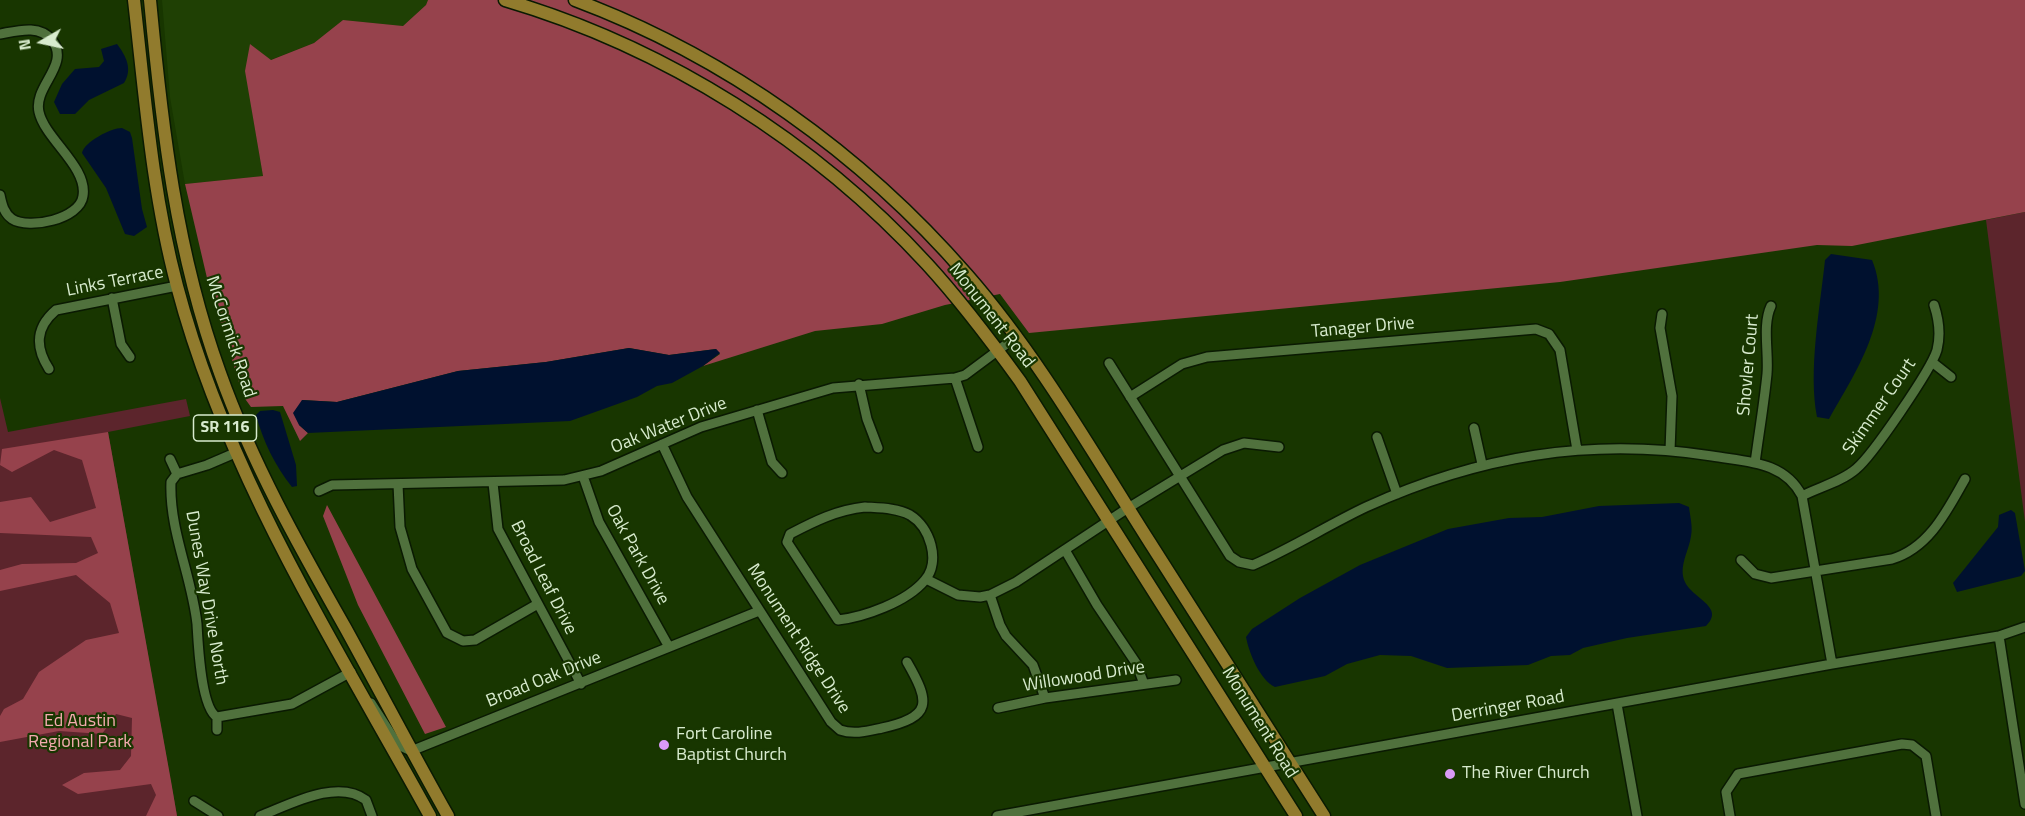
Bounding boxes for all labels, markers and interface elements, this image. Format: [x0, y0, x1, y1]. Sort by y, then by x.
north arrow [12, 12, 72, 72]
text: N [12, 37, 37, 52]
street label: Monument Road [943, 259, 1039, 373]
street label: Links Terrace [65, 262, 165, 302]
street label: McCormick Road [200, 273, 260, 401]
street label: Tanager Drive [1311, 313, 1415, 343]
street label: Shovler Court [1734, 313, 1764, 417]
street label: Skimmer Court [1839, 355, 1921, 459]
street label: Oak Water Drive [608, 393, 730, 459]
road number: SR 116 [194, 415, 256, 441]
street label: Oak Park Drive [601, 501, 673, 609]
street label: Dunes Way Drive North [180, 509, 232, 687]
street label: Broad Leaf Drive [505, 517, 581, 639]
street label: Monument Ridge Drive [742, 560, 854, 718]
street label: Broad Oak Drive [483, 647, 605, 713]
street label: Willowood Drive [1022, 657, 1146, 697]
street label: Monument Road [1216, 664, 1302, 782]
street label: Derringer Road [1450, 686, 1566, 728]
park label: Ed Austin Regional Park [28, 711, 132, 754]
place label: Fort Caroline Baptist Church [676, 724, 787, 766]
marker: Fort Caroline Baptist Church [657, 738, 671, 752]
place label: The River Church [1462, 763, 1590, 785]
marker: The River Church [1443, 767, 1457, 781]

